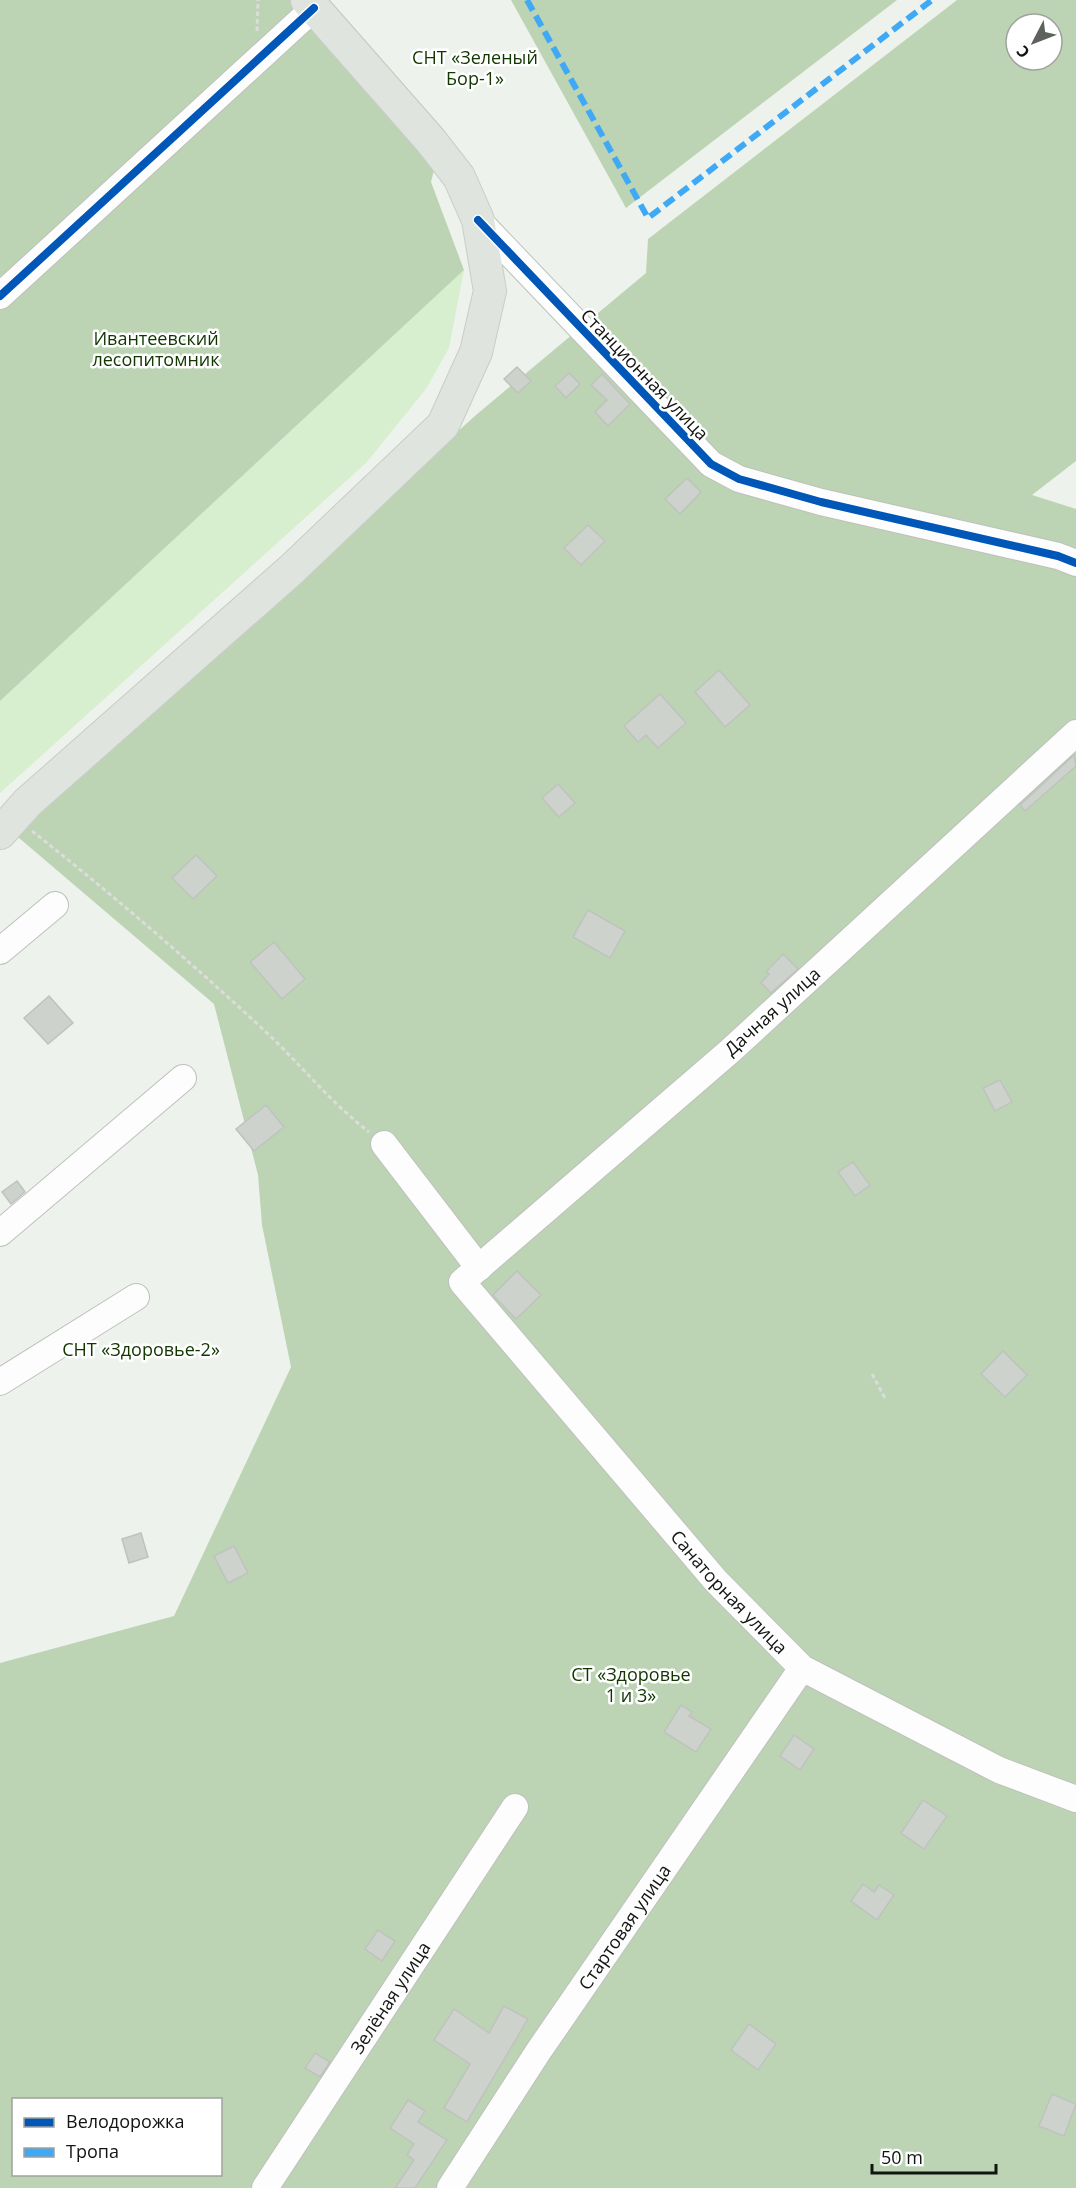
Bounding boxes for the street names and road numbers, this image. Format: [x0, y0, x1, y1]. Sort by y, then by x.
street label: Станционная улица [576, 303, 714, 445]
street label: Дачная улица [719, 961, 825, 1061]
street label: Санаторная улица [666, 1525, 793, 1659]
street label: Стартовая улица [573, 1859, 676, 1994]
street label: Зелёная улица [345, 1937, 436, 2058]

